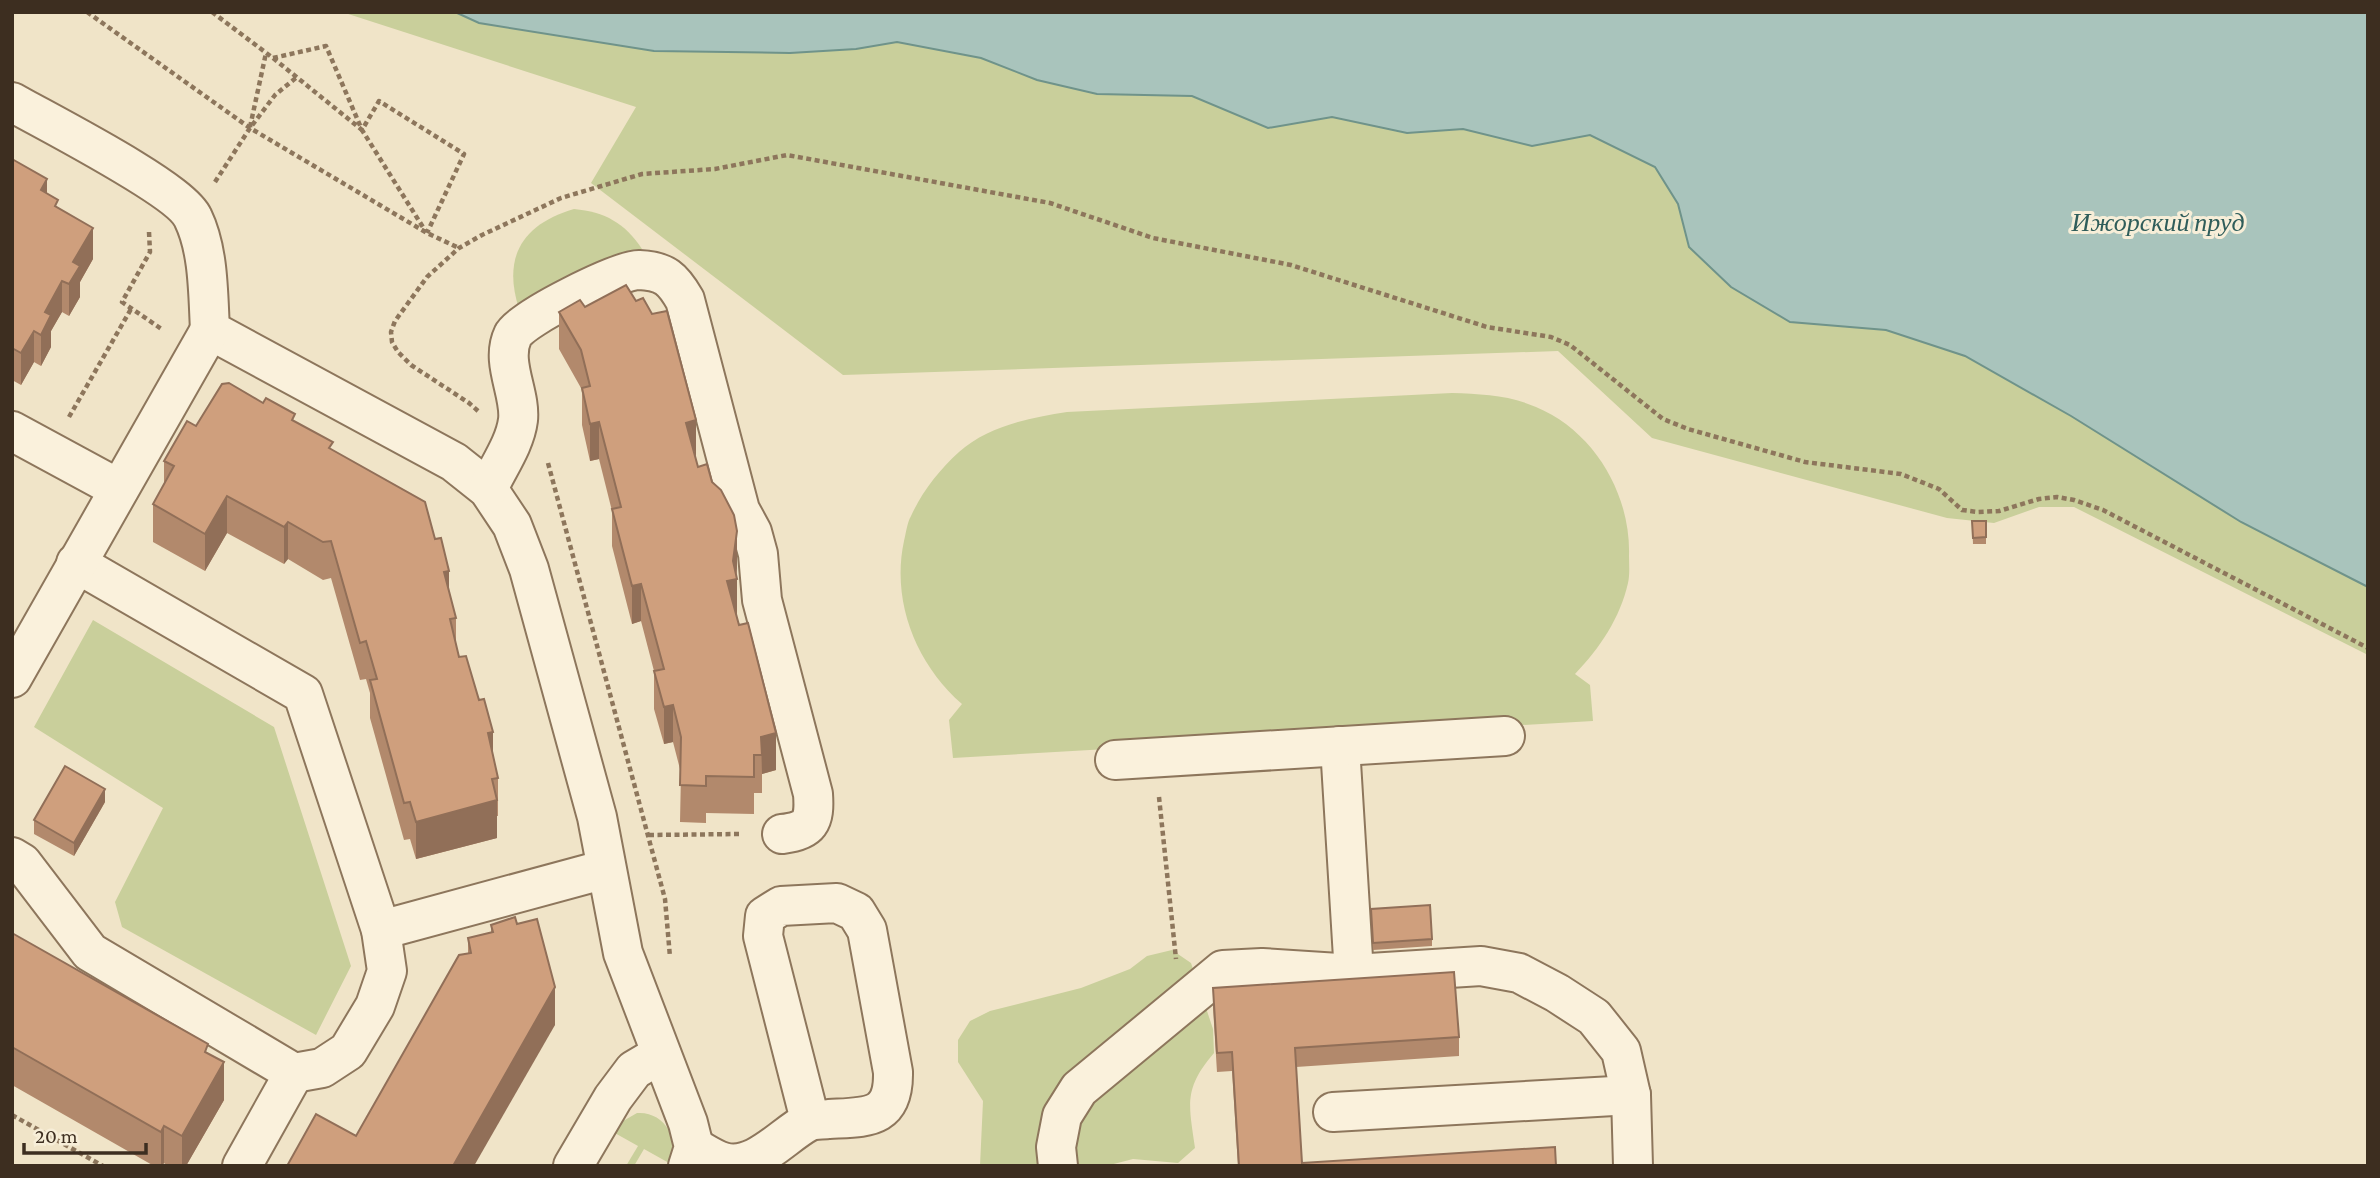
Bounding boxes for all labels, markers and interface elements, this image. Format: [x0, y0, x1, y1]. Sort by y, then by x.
water label: Ижорский пруд [2070, 208, 2245, 237]
scale bar [24, 1112, 147, 1156]
text: 20 m [35, 1124, 78, 1148]

